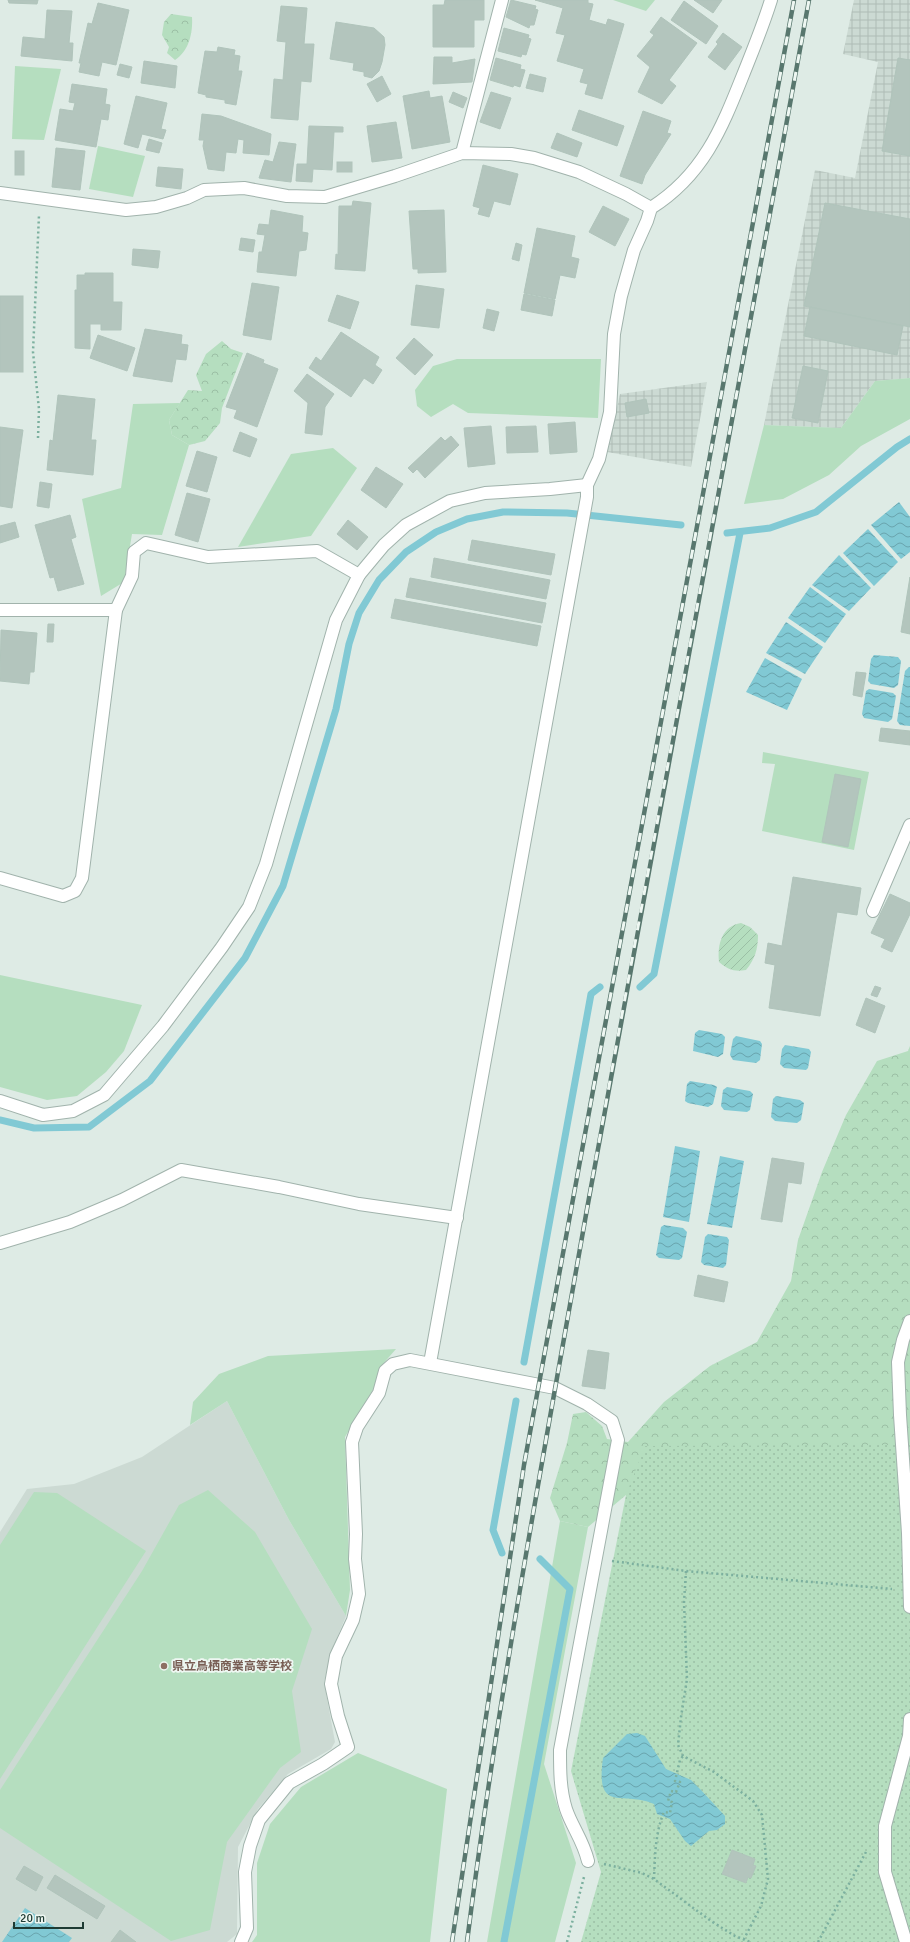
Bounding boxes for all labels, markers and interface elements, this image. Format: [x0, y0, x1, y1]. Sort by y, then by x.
place label: 県立鳥栖商業高等学校 [172, 1659, 292, 1674]
marker: 県立鳥栖商業高等学校 [159, 1661, 169, 1671]
scale bar [14, 1904, 83, 1930]
text: 20 m [20, 1911, 45, 1926]

